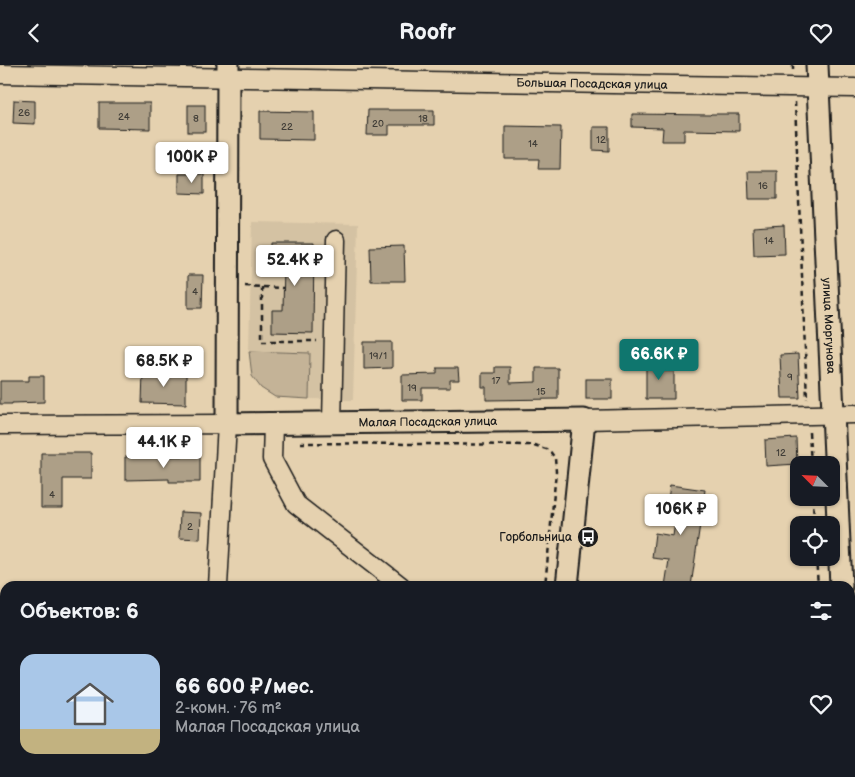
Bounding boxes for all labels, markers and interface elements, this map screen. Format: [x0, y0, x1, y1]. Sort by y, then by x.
icon: back [20, 19, 48, 47]
text: Roofr [399, 19, 456, 46]
icon: heart [807, 19, 835, 47]
street label: Большая Посадская улица [516, 75, 668, 93]
house number: 26 [18, 107, 30, 119]
house number: 24 [118, 111, 130, 123]
house number: 8 [193, 113, 199, 125]
house number: 18 [418, 113, 428, 125]
house number: 20 [372, 118, 384, 130]
house number: 22 [281, 121, 293, 133]
house number: 12 [596, 134, 606, 146]
house number: 14 [528, 138, 538, 150]
pin: 100K ₽ [151, 141, 233, 184]
text: 100K ₽ [166, 148, 218, 167]
house number: 16 [758, 180, 768, 192]
house number: 14 [764, 235, 774, 247]
pin: 52.4K ₽ [249, 245, 341, 287]
text: 52.4K ₽ [267, 251, 323, 270]
street label: улица Моргунова [819, 277, 838, 374]
house number: 4 [192, 286, 198, 298]
pin: 66.6K ₽ [613, 339, 705, 381]
pin: 68.5K ₽ [118, 345, 210, 388]
text: 66.6K ₽ [630, 345, 688, 364]
house number: 19/1 [369, 350, 387, 362]
text: 68.5K ₽ [136, 352, 192, 371]
house number: 9 [787, 371, 793, 383]
house number: 17 [492, 375, 500, 387]
house number: 19 [407, 382, 417, 394]
house number: 15 [536, 386, 546, 398]
street label: Малая Посадская улица [358, 414, 498, 431]
pin: 44.1K ₽ [118, 427, 210, 469]
text: 44.1K ₽ [137, 433, 191, 452]
house number: 12 [776, 447, 786, 459]
north arrow [790, 456, 840, 506]
map controls [790, 456, 840, 566]
house number: 4 [49, 489, 55, 501]
pin: 106K ₽ [640, 493, 722, 536]
text: 106K ₽ [656, 500, 706, 519]
button: locate [790, 516, 840, 566]
house number: 2 [187, 521, 193, 533]
bus stop icon: Горбольница [576, 525, 600, 549]
place label: Горбольница [499, 530, 572, 545]
icon: filters [807, 597, 835, 625]
text: Объектов: 6 [20, 599, 139, 624]
icon: home [60, 674, 120, 734]
text: 66 600 ₽/мес. [175, 674, 314, 699]
icon: heart [807, 690, 835, 718]
text: 2-комн. · 76 m² [175, 699, 282, 718]
text: Малая Посадская улица [175, 718, 360, 737]

